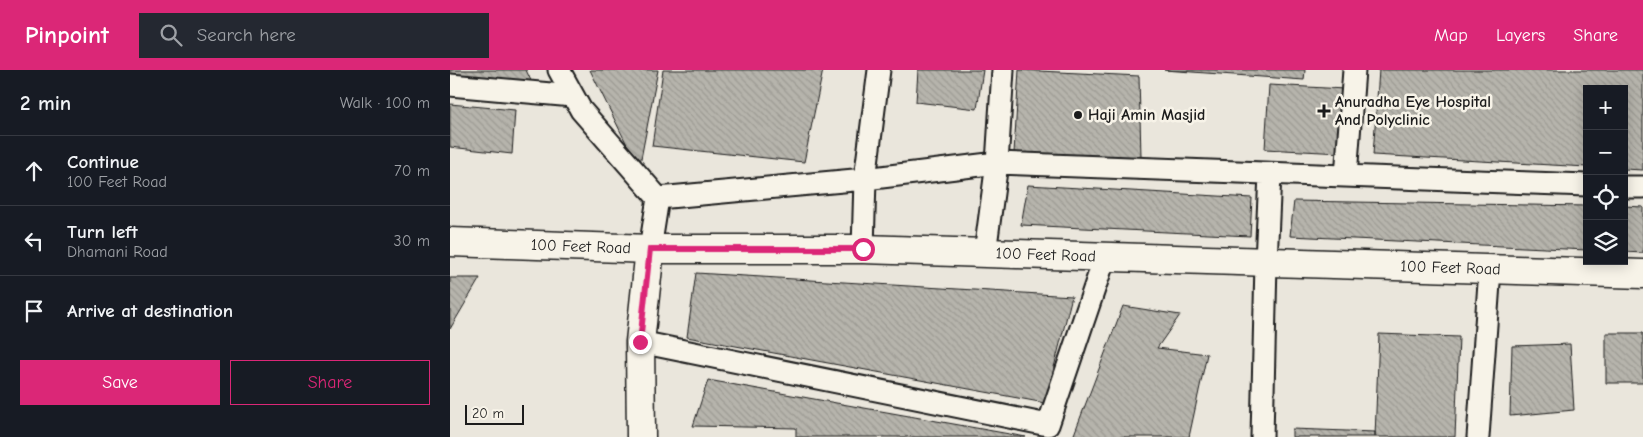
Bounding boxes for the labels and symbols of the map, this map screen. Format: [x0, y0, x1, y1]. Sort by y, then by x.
place label: Anuradha Eye Hospital And Polyclinic [1335, 93, 1491, 129]
marker: Anuradha Eye Hospital And Polyclinic [1317, 104, 1331, 118]
place label: Haji Amin Masjid [1088, 106, 1205, 124]
marker: Haji Amin Masjid [1072, 109, 1084, 121]
street label: 100 Feet Road [531, 236, 631, 257]
route start [852, 238, 875, 261]
street label: 100 Feet Road [995, 244, 1096, 265]
street label: 100 Feet Road [1400, 257, 1501, 278]
route end [629, 331, 652, 354]
scale bar [465, 402, 524, 425]

